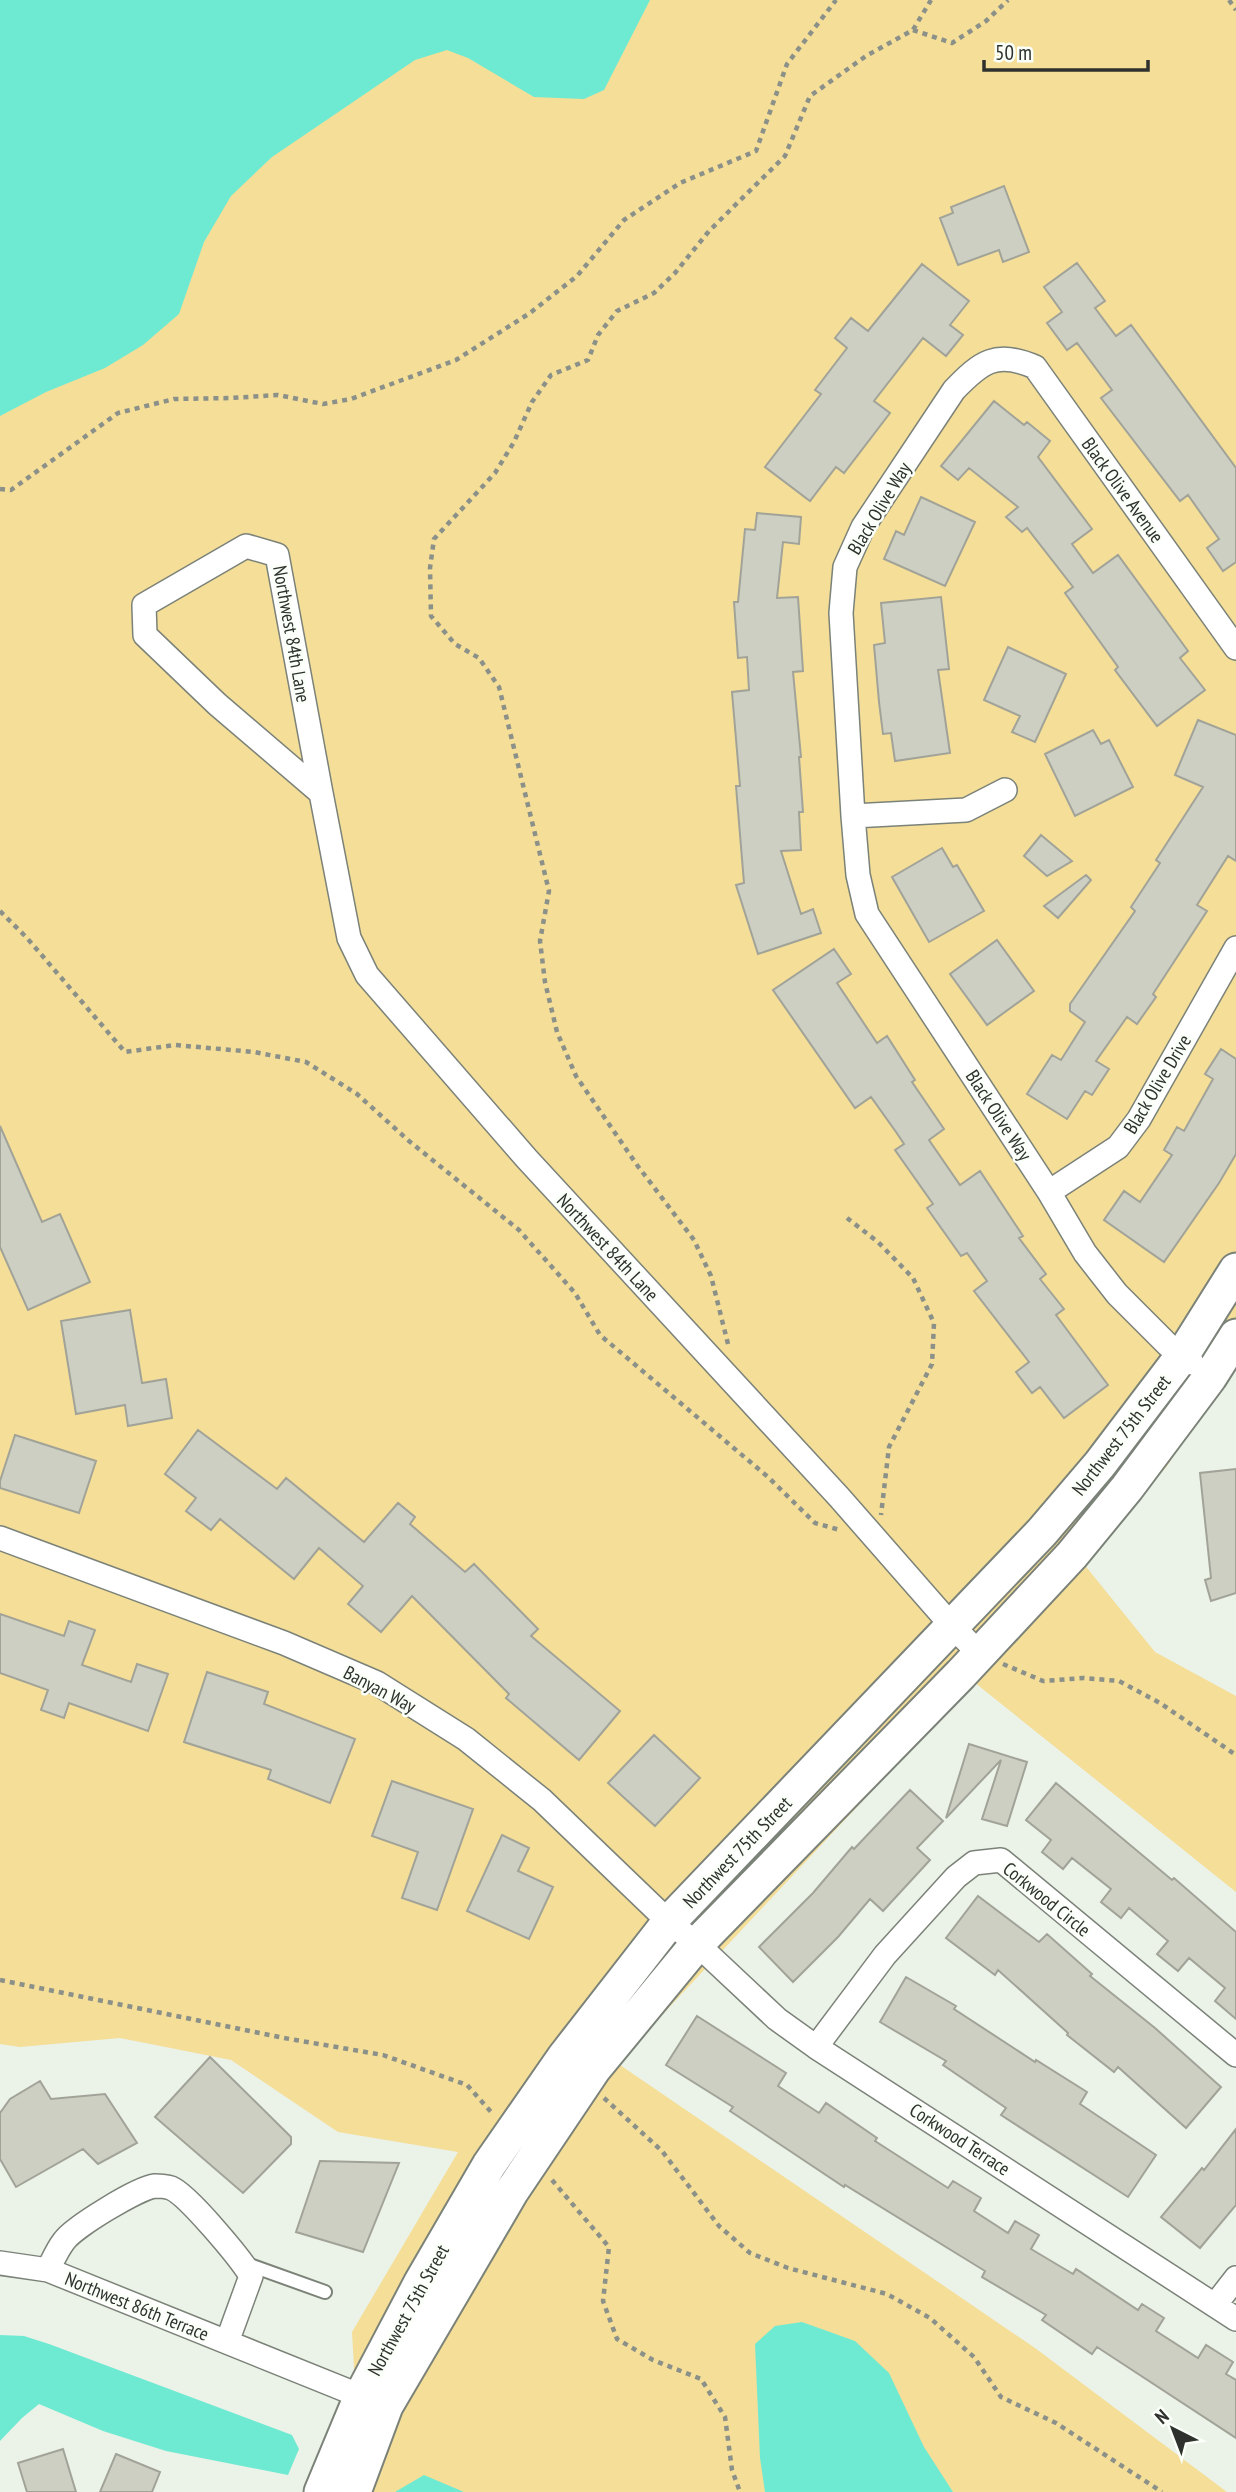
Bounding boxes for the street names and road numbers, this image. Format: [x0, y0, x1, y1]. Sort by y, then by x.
street label: Black Olive Avenue [1077, 433, 1169, 548]
street label: Black Olive Way [842, 457, 916, 559]
street label: Northwest 84th Lane [268, 564, 316, 704]
street label: Black Olive Drive [1118, 1030, 1196, 1138]
street label: Black Olive Way [961, 1065, 1038, 1166]
street label: Northwest 84th Lane [552, 1188, 664, 1306]
street label: Northwest 75th Street [1067, 1369, 1176, 1500]
street label: Banyan Way [340, 1660, 421, 1718]
street label: Northwest 75th Street [678, 1790, 797, 1913]
street label: Corkwood Circle [998, 1856, 1096, 1942]
street label: Corkwood Terrace [905, 2098, 1015, 2180]
street label: Northwest 75th Street [362, 2240, 454, 2380]
street label: Northwest 86th Terrace [62, 2266, 213, 2346]

